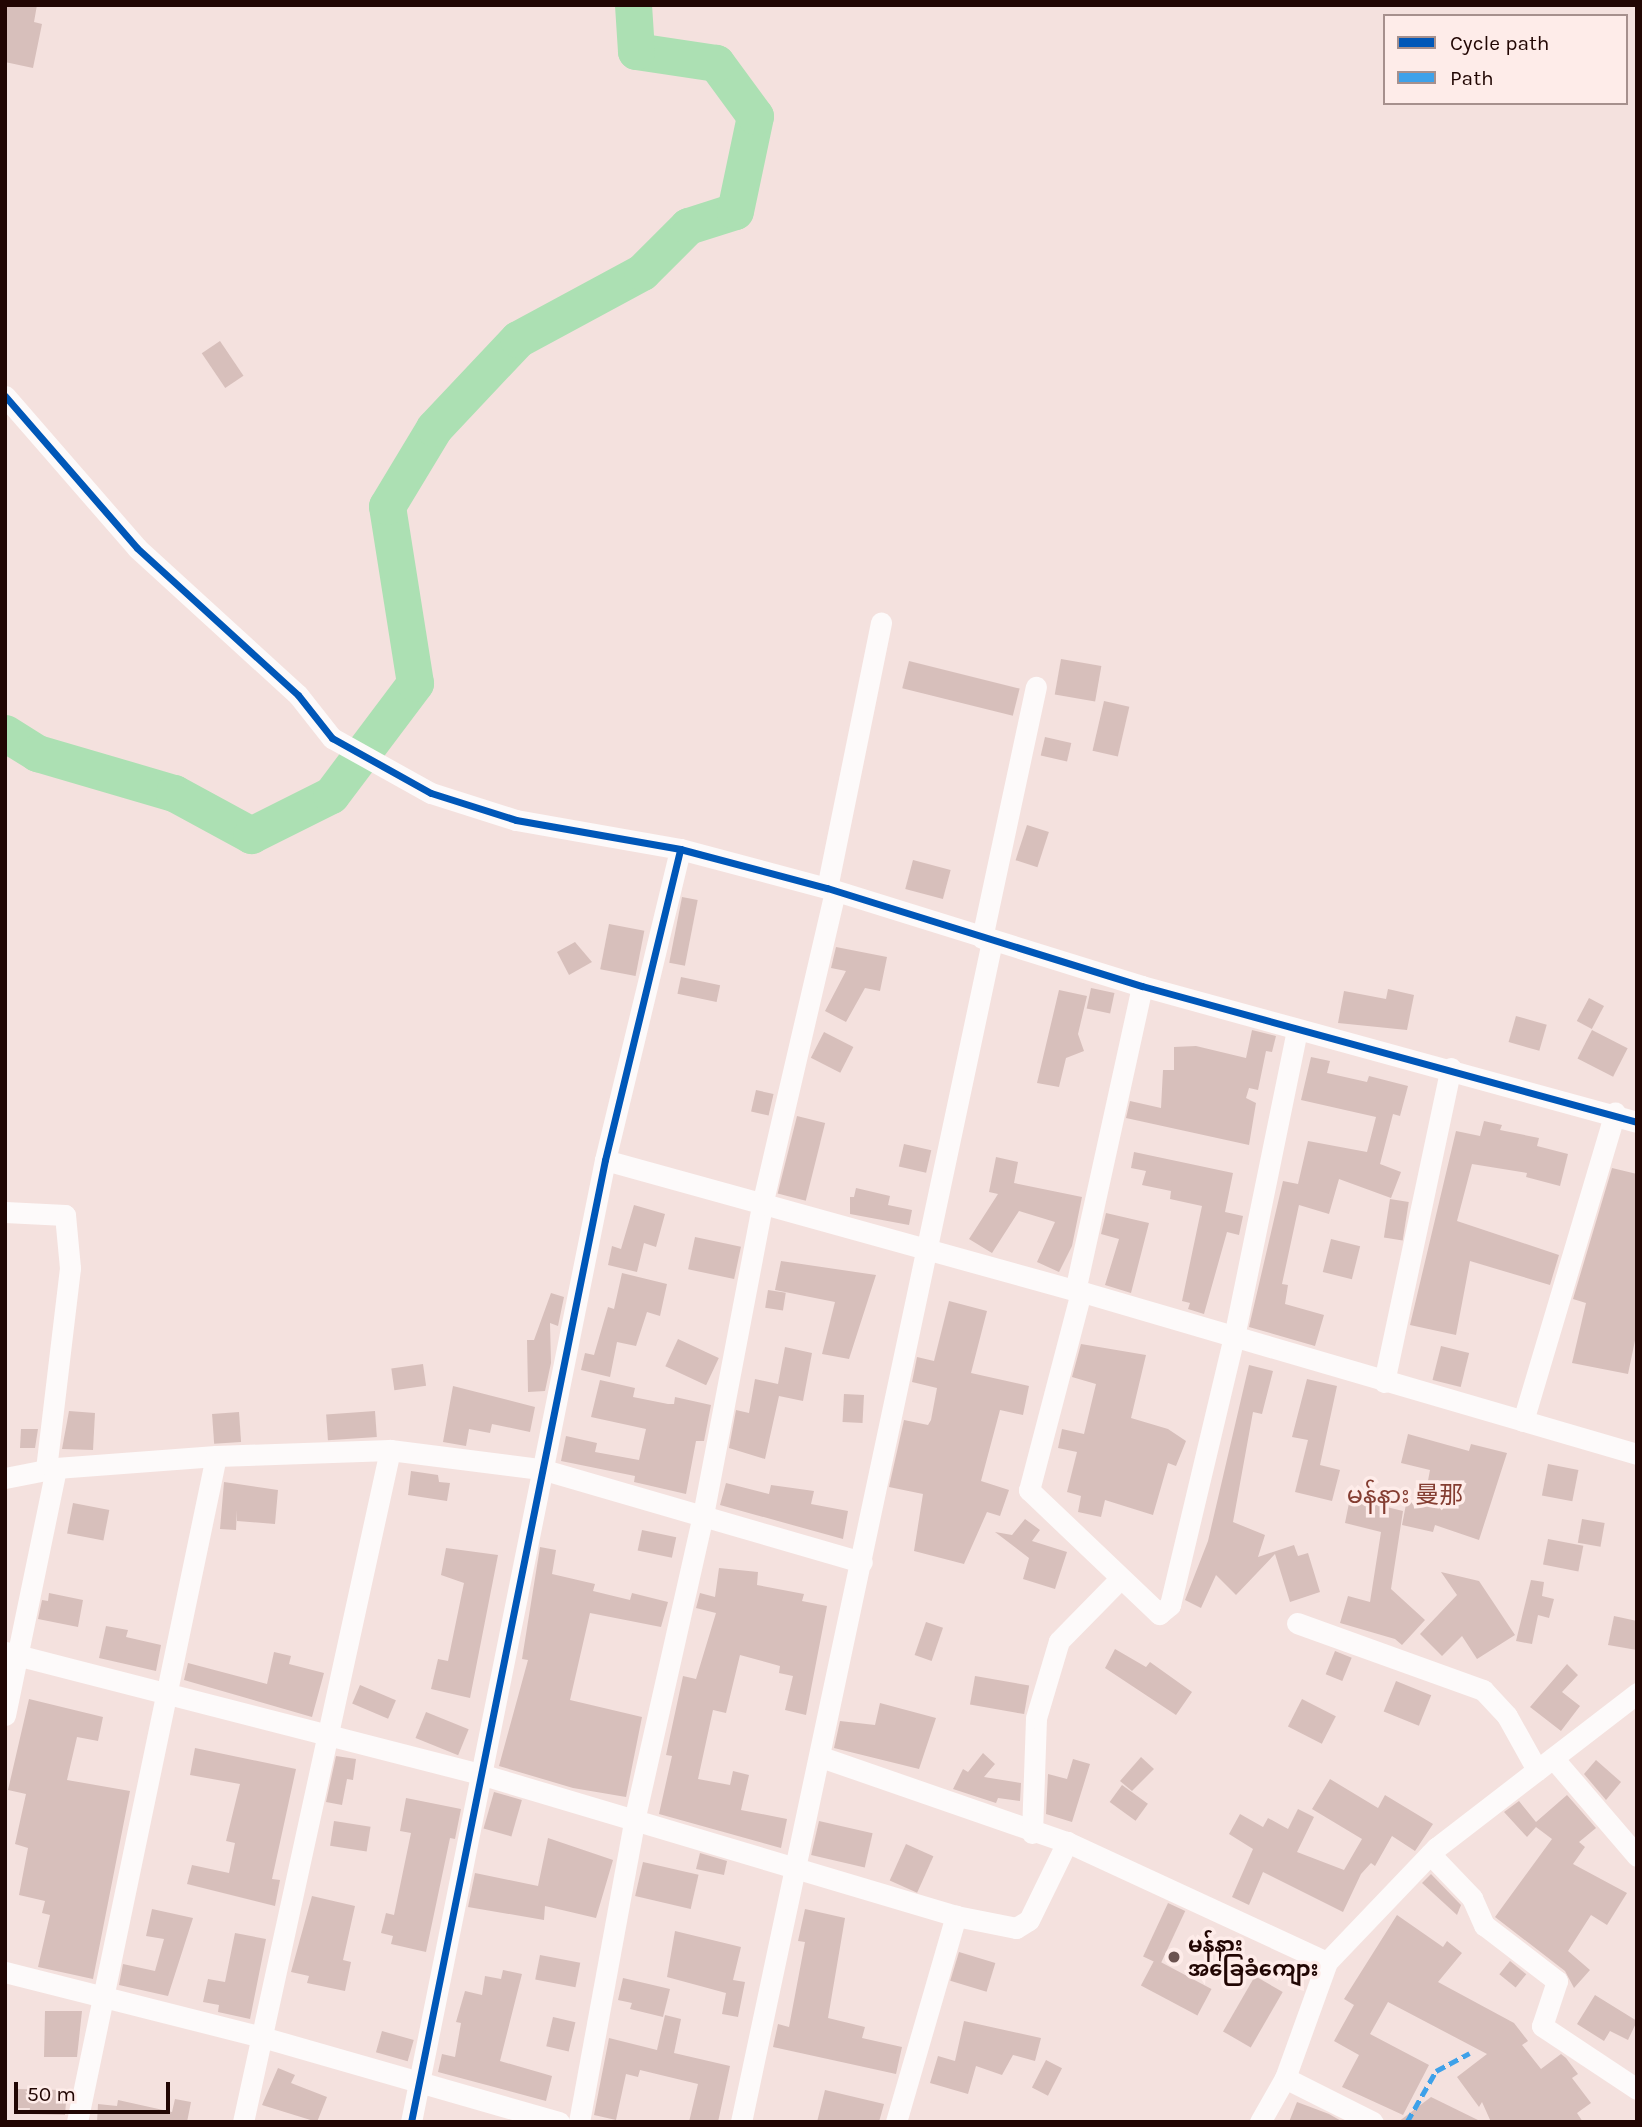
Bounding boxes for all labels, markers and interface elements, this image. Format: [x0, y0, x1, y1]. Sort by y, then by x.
legend [1383, 14, 1628, 105]
text: Cycle path [1450, 31, 1550, 55]
text: Path [1450, 66, 1494, 90]
district label: မန်နား 曼那 [1347, 1482, 1463, 1510]
place label: မန်နား အခြေခံကျေား [1188, 1932, 1319, 1982]
marker: မန်နား အခြေခံကျေား [1166, 1949, 1182, 1965]
scale bar [18, 2068, 173, 2112]
text: 50 m [27, 2082, 76, 2106]

